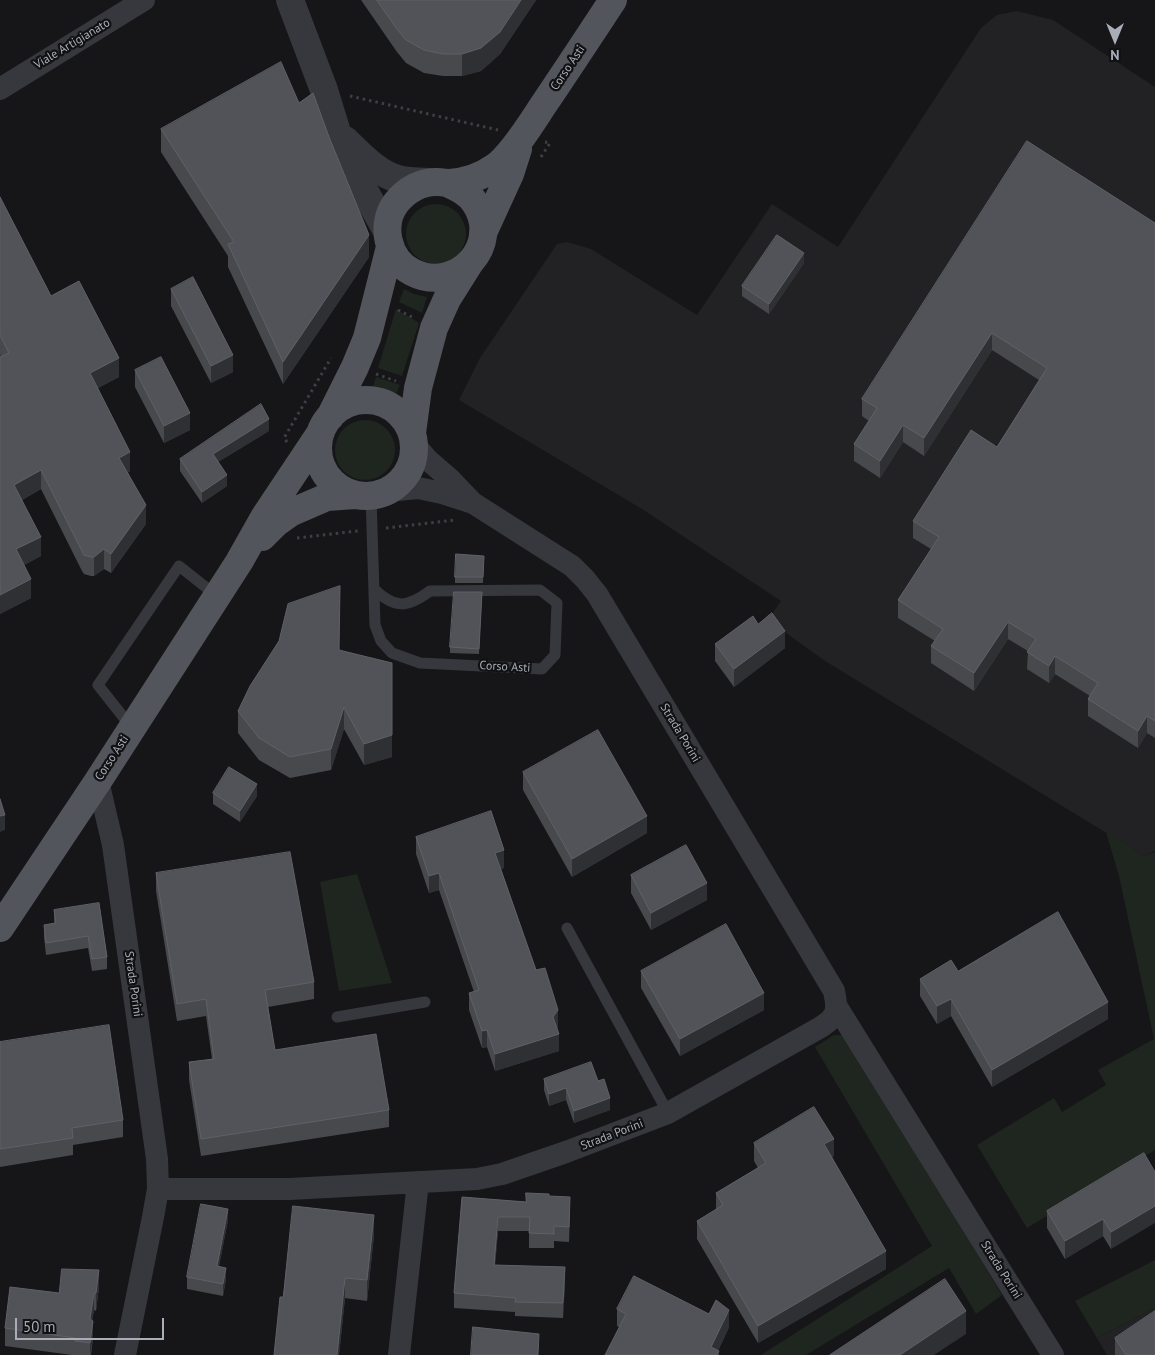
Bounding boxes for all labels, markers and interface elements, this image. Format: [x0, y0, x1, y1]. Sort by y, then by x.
north arrow [1090, 15, 1140, 65]
street label: Viale Artigianato [31, 16, 113, 72]
street label: Corso Asti [548, 43, 588, 93]
text: N [1110, 46, 1120, 64]
street label: Corso Asti [479, 658, 531, 676]
street label: Strada Porini [657, 701, 703, 765]
street label: Corso Asti [92, 733, 132, 783]
street label: Strada Porini [121, 950, 145, 1018]
street label: Strada Porini [579, 1116, 645, 1154]
street label: Strada Porini [977, 1238, 1025, 1302]
scale bar [18, 1308, 166, 1340]
text: 50 m [23, 1317, 56, 1336]

